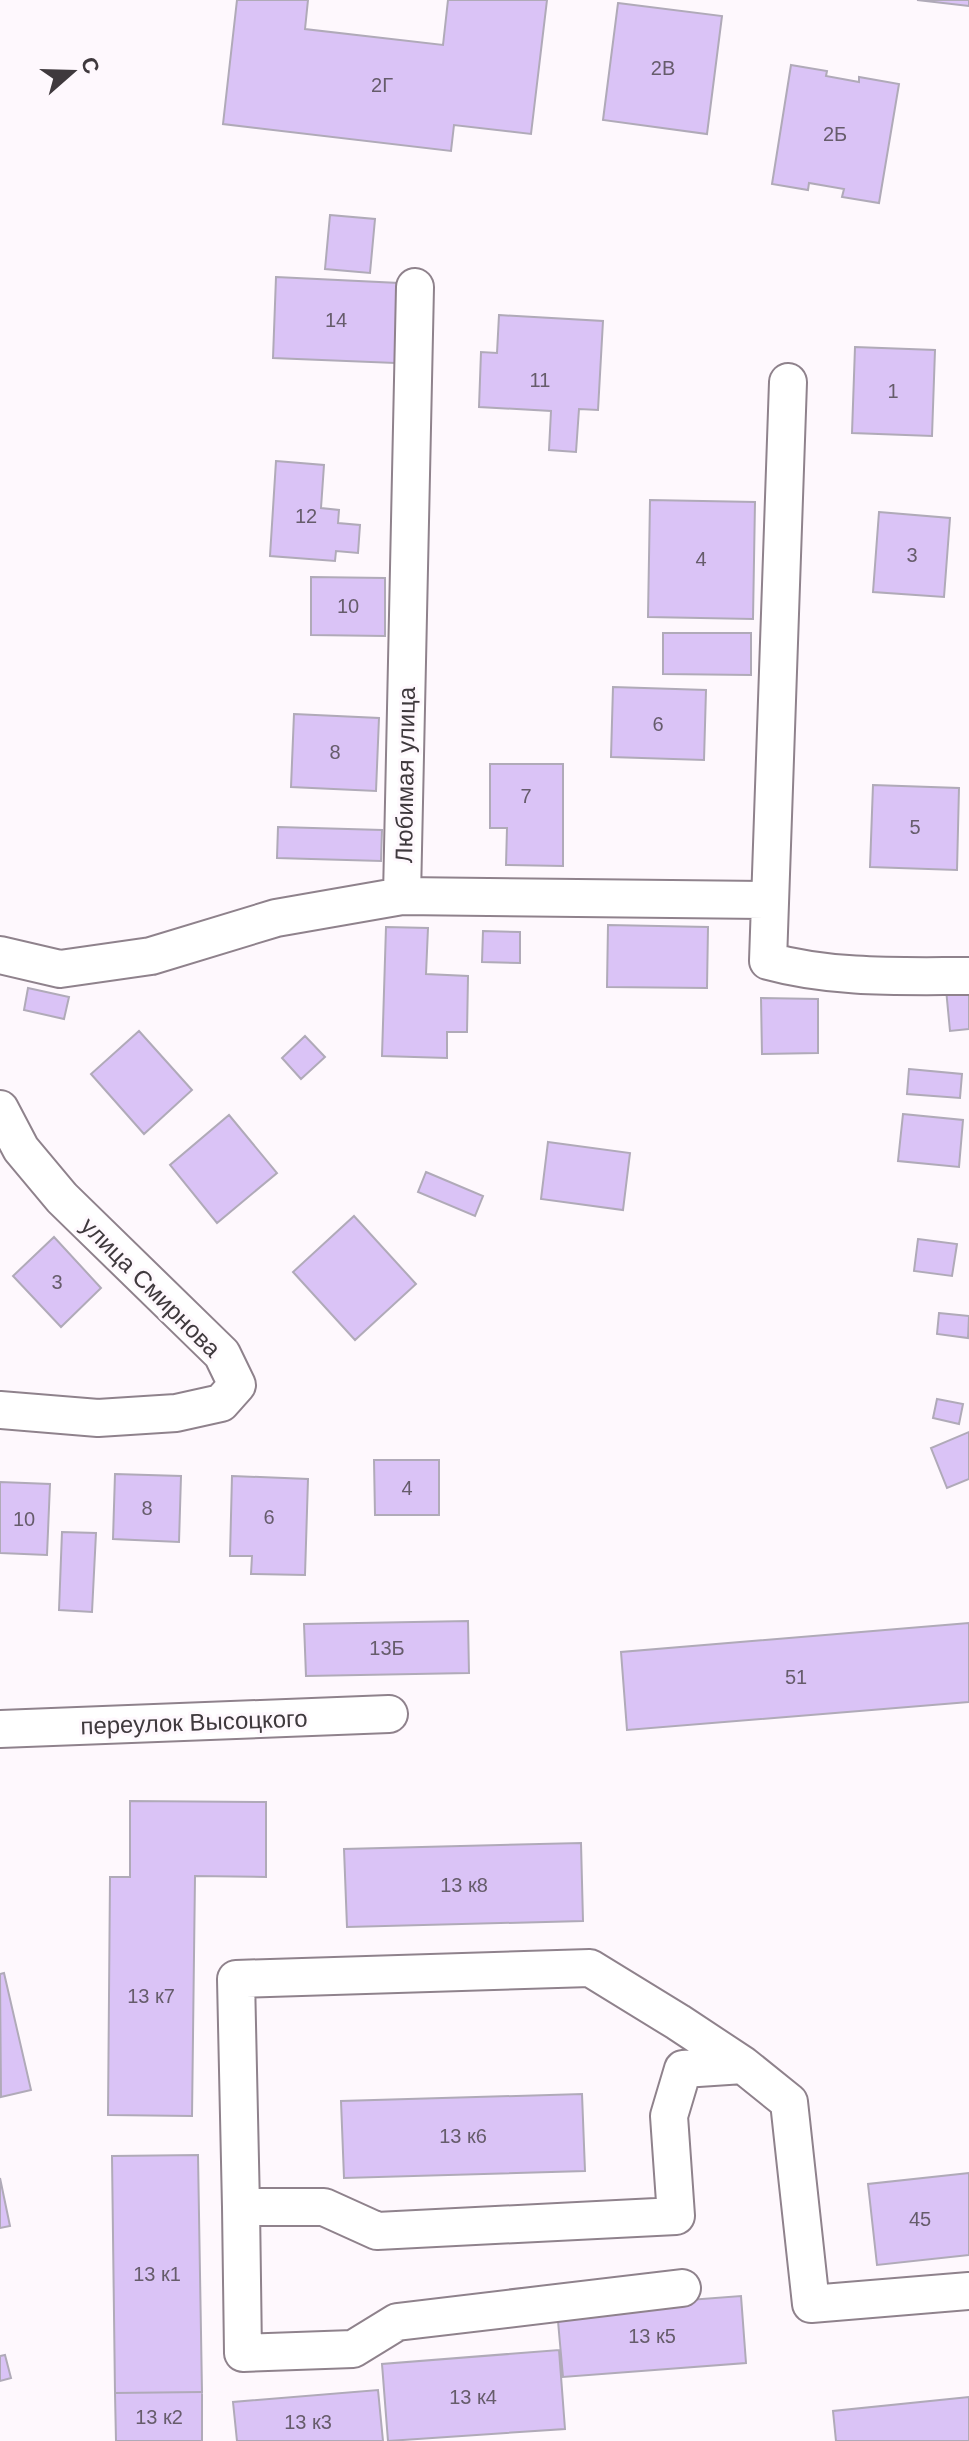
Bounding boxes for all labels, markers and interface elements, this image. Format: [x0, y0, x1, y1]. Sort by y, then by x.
north arrow [32, 32, 112, 112]
text: С [76, 54, 105, 77]
house number: 2В [651, 57, 675, 79]
house number: 2Г [371, 74, 393, 96]
house number: 2Б [823, 123, 847, 145]
house number: 14 [325, 309, 347, 331]
house number: 11 [530, 369, 550, 391]
house number: 1 [887, 380, 899, 402]
house number: 12 [295, 505, 317, 527]
house number: 3 [906, 544, 918, 566]
house number: 4 [695, 548, 707, 570]
house number: 10 [337, 595, 359, 617]
street label: Любимая улица [390, 686, 420, 863]
house number: 6 [652, 713, 664, 735]
house number: 8 [329, 741, 341, 763]
house number: 7 [520, 785, 532, 807]
house number: 5 [909, 816, 921, 838]
street label: улица Смирнова [76, 1212, 227, 1363]
house number: 3 [51, 1271, 63, 1293]
house number: 4 [401, 1477, 413, 1499]
house number: 8 [141, 1497, 153, 1519]
house number: 6 [263, 1506, 275, 1528]
house number: 10 [13, 1508, 35, 1530]
house number: 13Б [369, 1637, 405, 1659]
house number: 51 [785, 1666, 807, 1688]
street label: переулок Высоцкого [80, 1705, 308, 1739]
house number: 13 к8 [440, 1874, 488, 1896]
house number: 13 к7 [127, 1985, 175, 2007]
house number: 13 к6 [439, 2125, 487, 2147]
house number: 45 [909, 2208, 931, 2230]
house number: 13 к1 [133, 2263, 181, 2285]
house number: 13 к5 [628, 2325, 676, 2347]
house number: 13 к4 [449, 2386, 497, 2408]
house number: 13 к2 [135, 2406, 183, 2428]
house number: 13 к3 [284, 2411, 332, 2433]

